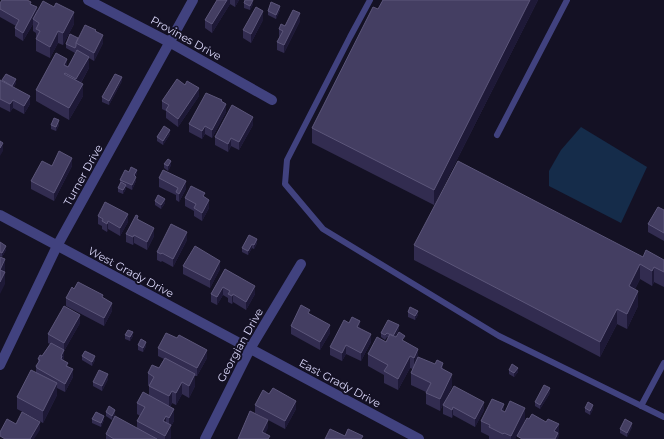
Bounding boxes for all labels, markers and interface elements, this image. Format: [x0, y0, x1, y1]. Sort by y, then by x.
street label: Provines Drive [148, 13, 224, 63]
street label: Turner Drive [60, 142, 106, 208]
street label: West Grady Drive [86, 244, 177, 301]
street label: Georgian Drive [214, 305, 266, 384]
street label: East Grady Drive [297, 356, 384, 411]

